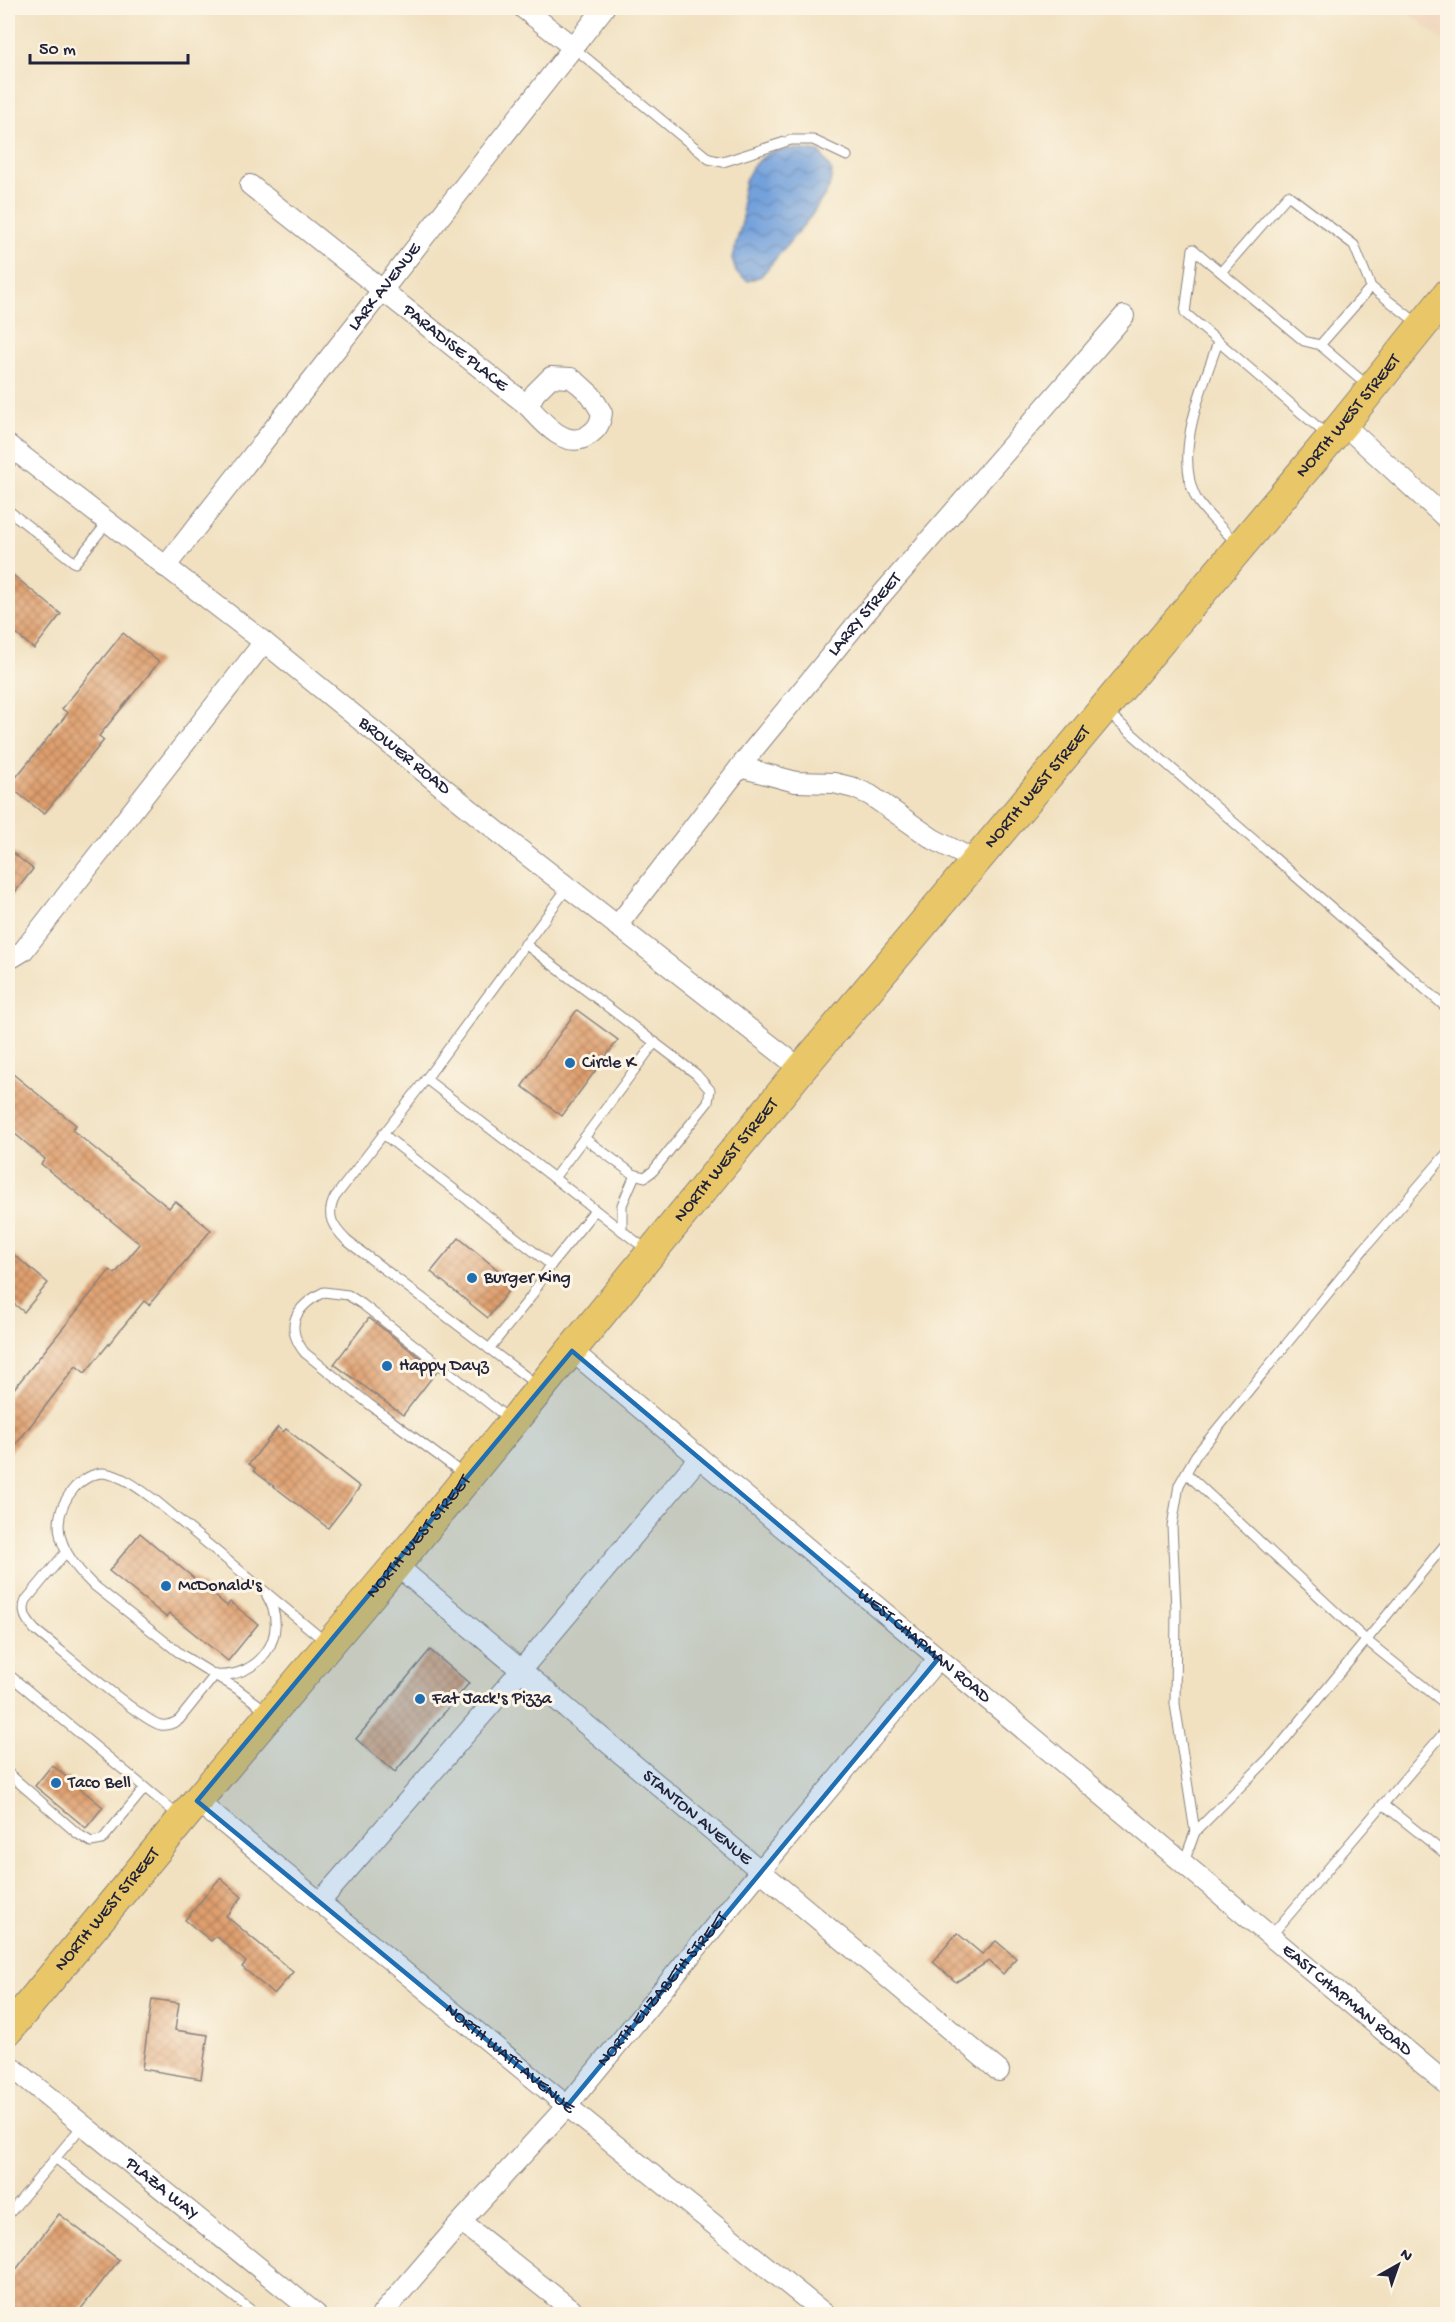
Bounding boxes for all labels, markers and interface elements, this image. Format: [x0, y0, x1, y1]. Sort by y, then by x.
scale bar [30, 27, 188, 65]
text: 50 m [39, 40, 76, 61]
street label: LARK AVENUE [344, 238, 426, 335]
street label: PARADISE PLACE [397, 299, 513, 397]
street label: NORTH WEST STREET [1292, 349, 1406, 482]
street label: LARRY STREET [824, 568, 907, 661]
street label: BROWER ROAD [353, 712, 455, 800]
street label: NORTH WEST STREET [980, 721, 1096, 853]
place label: Circle K [582, 1053, 638, 1074]
marker: Circle K [563, 1056, 577, 1070]
street label: NORTH WEST STREET [670, 1093, 784, 1227]
place label: Burger King [483, 1268, 571, 1289]
marker: Burger King [465, 1271, 479, 1285]
place label: Happy Dayz [399, 1356, 490, 1377]
marker: Happy Dayz [380, 1359, 394, 1373]
street label: NORTH WEST STREET [362, 1470, 476, 1603]
place label: McDonald's [178, 1576, 263, 1597]
marker: McDonald's [159, 1579, 173, 1593]
street label: WEST CHAPMAN ROAD [853, 1584, 995, 1708]
place label: Fat Jack's Pizza [431, 1689, 553, 1710]
marker: Fat Jack's Pizza [413, 1692, 427, 1706]
street label: STANTON AVENUE [638, 1766, 757, 1870]
place label: Taco Bell [67, 1773, 131, 1794]
marker: Taco Bell [49, 1776, 63, 1790]
street label: NORTH WEST STREET [50, 1843, 165, 1976]
street label: NORTH ELIZABETH STREET [593, 1907, 733, 2071]
street label: EAST CHAPMAN ROAD [1277, 1940, 1417, 2061]
street label: NORTH WATT AVENUE [440, 1999, 580, 2119]
street label: PLAZA WAY [120, 2152, 203, 2225]
north arrow [1368, 2235, 1428, 2295]
text: N [1395, 2246, 1416, 2267]

